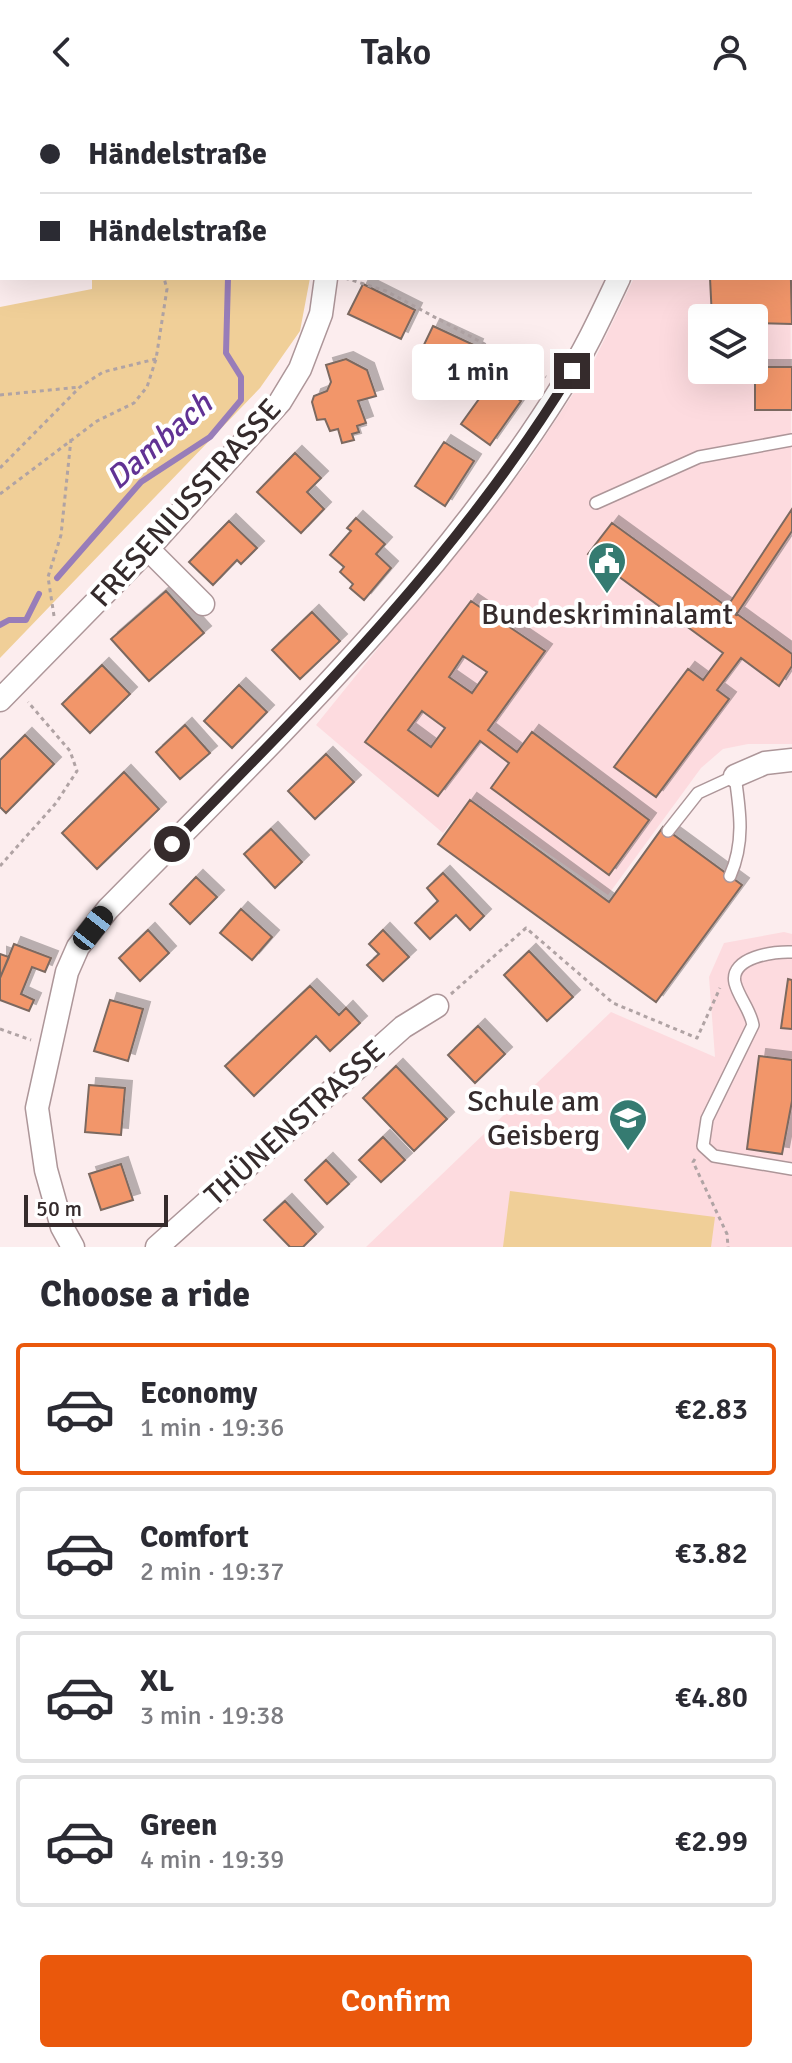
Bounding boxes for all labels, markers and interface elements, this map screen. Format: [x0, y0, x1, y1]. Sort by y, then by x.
icon: back [40, 30, 84, 74]
text: Tako [361, 30, 431, 75]
icon: person [708, 30, 752, 74]
text: Händelstraße [88, 136, 267, 173]
text: Händelstraße [88, 213, 267, 250]
map controls [688, 304, 768, 384]
button: layers [688, 304, 768, 384]
callout: 1 min [412, 343, 544, 399]
route end [554, 353, 590, 389]
text: 1 min [447, 356, 509, 388]
water label: Dambach [98, 383, 221, 498]
street label: FRESENIUSSTRASSE [83, 391, 289, 615]
public building icon: Bundeskriminalamt [586, 540, 628, 595]
place label: Bundeskriminalamt [481, 596, 733, 633]
route start [154, 826, 190, 862]
car [69, 902, 117, 954]
street label: THÜNENSTRASSE [197, 1032, 393, 1214]
place label: Schule am Geisberg [467, 1083, 600, 1154]
school or university icon: Schule am Geisberg [607, 1097, 649, 1152]
scale bar [24, 1191, 168, 1227]
text: 50 m [36, 1195, 82, 1222]
text: Choose a ride [40, 1272, 250, 1317]
icon: car [44, 1373, 116, 1445]
text: Economy [140, 1375, 257, 1412]
text: €2.83 [675, 1391, 748, 1428]
text: 1 min · 19:36 [140, 1412, 284, 1444]
icon: car [44, 1517, 116, 1589]
text: Comfort [140, 1519, 249, 1556]
text: €3.82 [675, 1535, 748, 1572]
text: 2 min · 19:37 [140, 1556, 284, 1588]
icon: car [44, 1661, 116, 1733]
text: XL [140, 1663, 174, 1700]
text: €4.80 [675, 1679, 748, 1716]
text: 3 min · 19:38 [140, 1700, 284, 1732]
icon: car [44, 1805, 116, 1877]
text: Green [140, 1807, 217, 1844]
text: €2.99 [675, 1823, 748, 1860]
text: 4 min · 19:39 [140, 1844, 284, 1876]
button: Confirm [40, 1955, 752, 2047]

